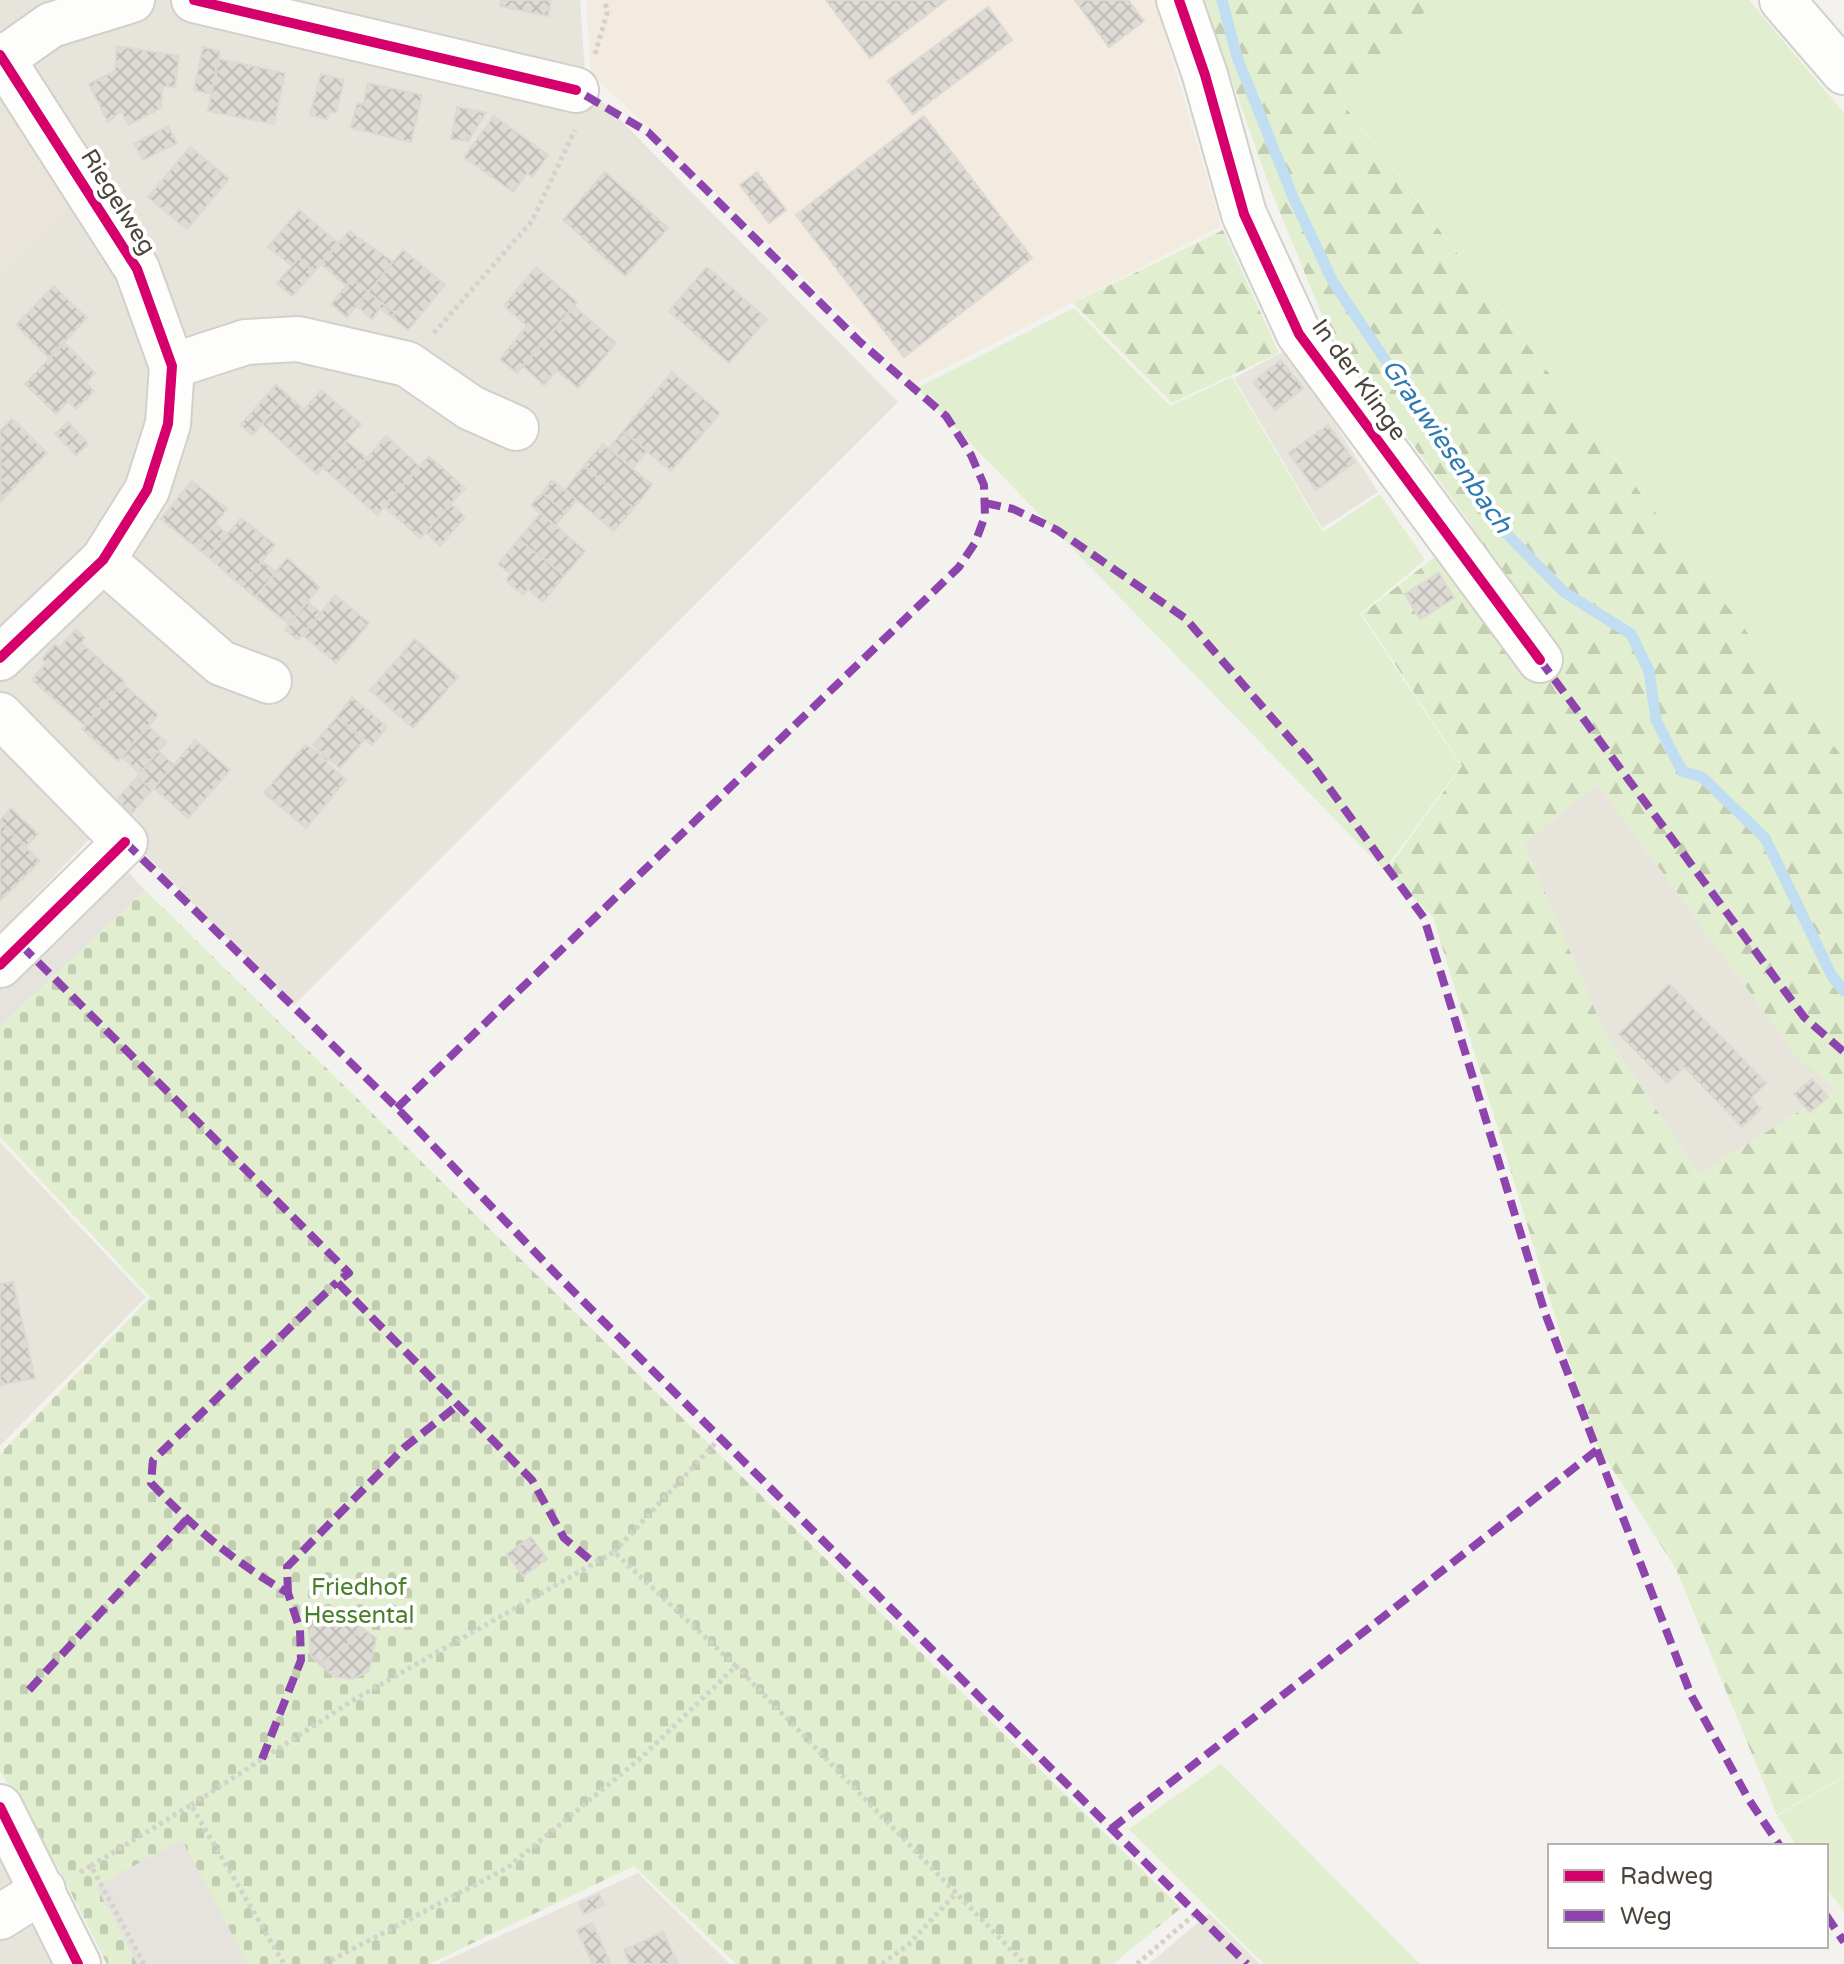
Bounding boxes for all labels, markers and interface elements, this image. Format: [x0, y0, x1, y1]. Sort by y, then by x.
street label: Riegelweg [74, 144, 162, 260]
street label: In der Klinge [1305, 314, 1413, 446]
water label: Grauwiesenbach [1375, 353, 1519, 540]
park label: Friedhof Hessental [304, 1573, 414, 1630]
legend [1548, 1844, 1828, 1948]
text: Radweg [1620, 1862, 1713, 1891]
text: Weg [1620, 1902, 1672, 1931]

